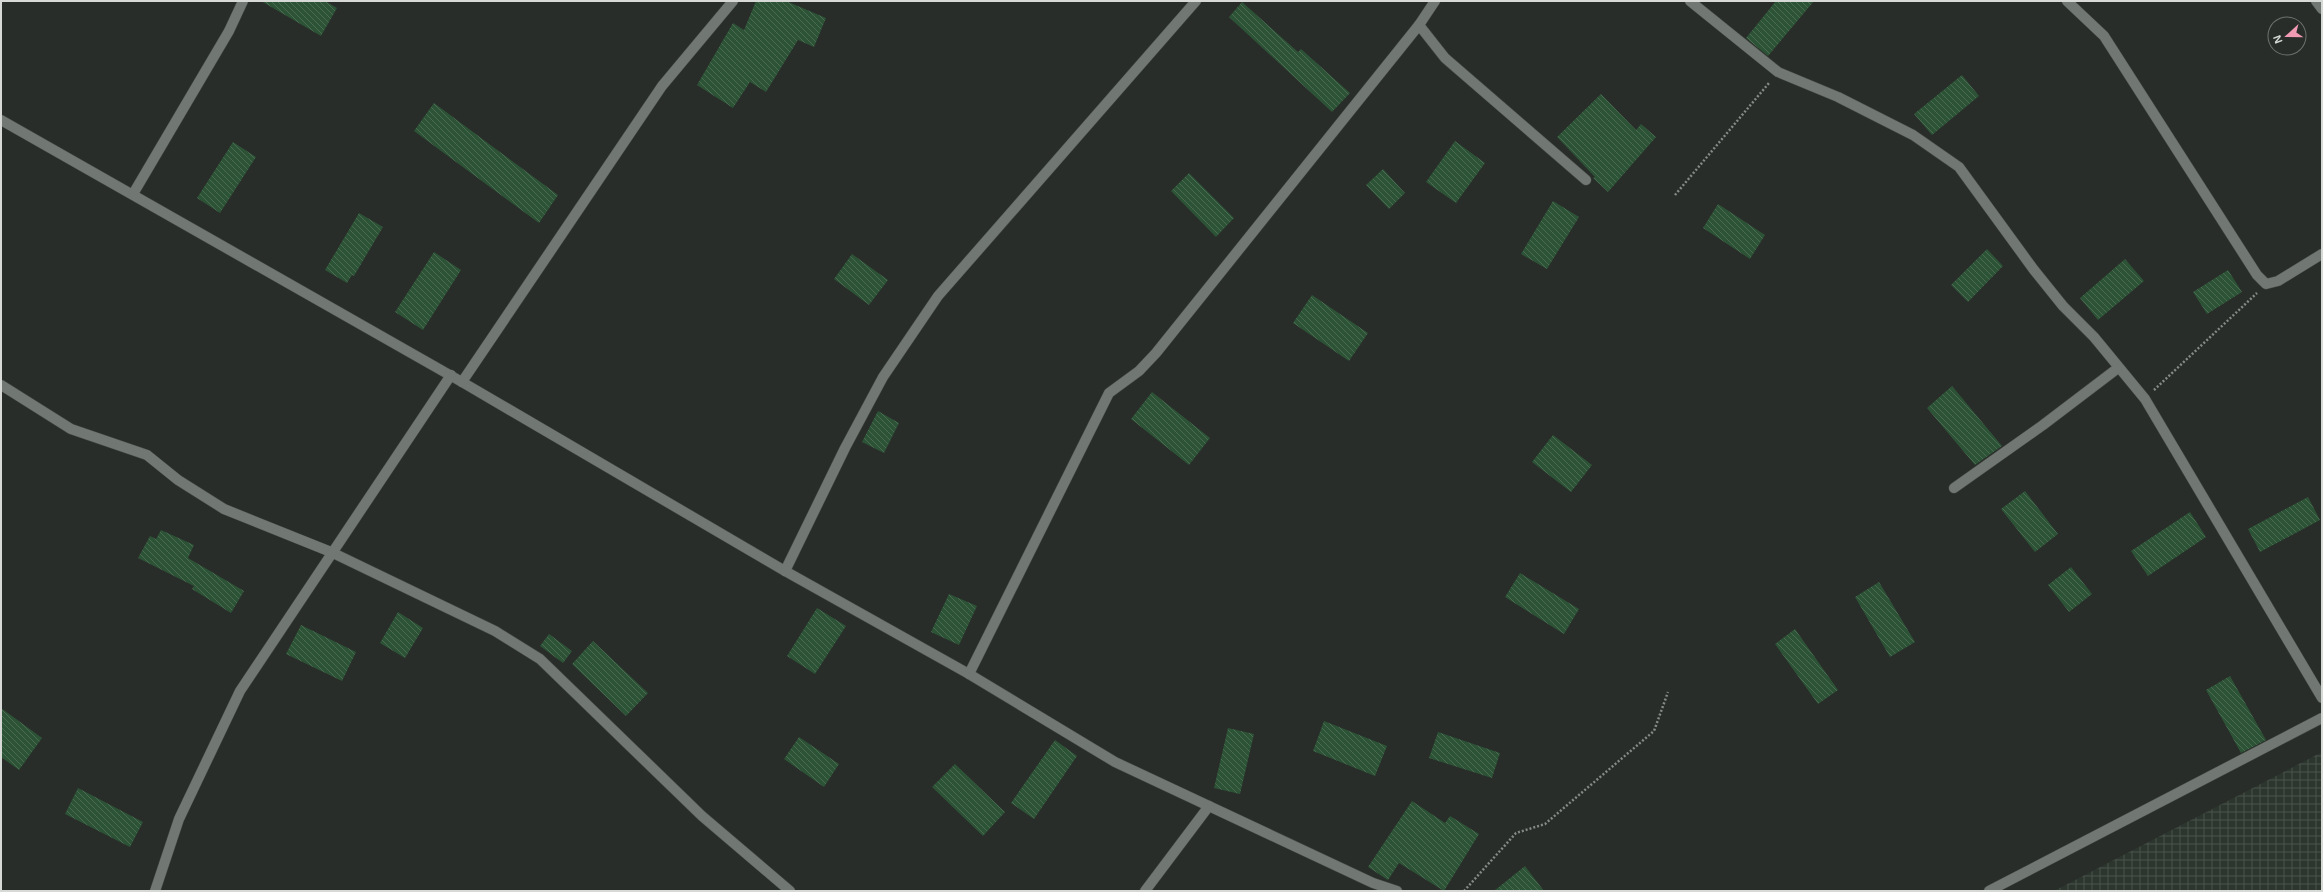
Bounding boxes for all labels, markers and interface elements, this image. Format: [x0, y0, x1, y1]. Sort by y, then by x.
north arrow [2267, 16, 2307, 56]
text: N [2271, 34, 2285, 45]

